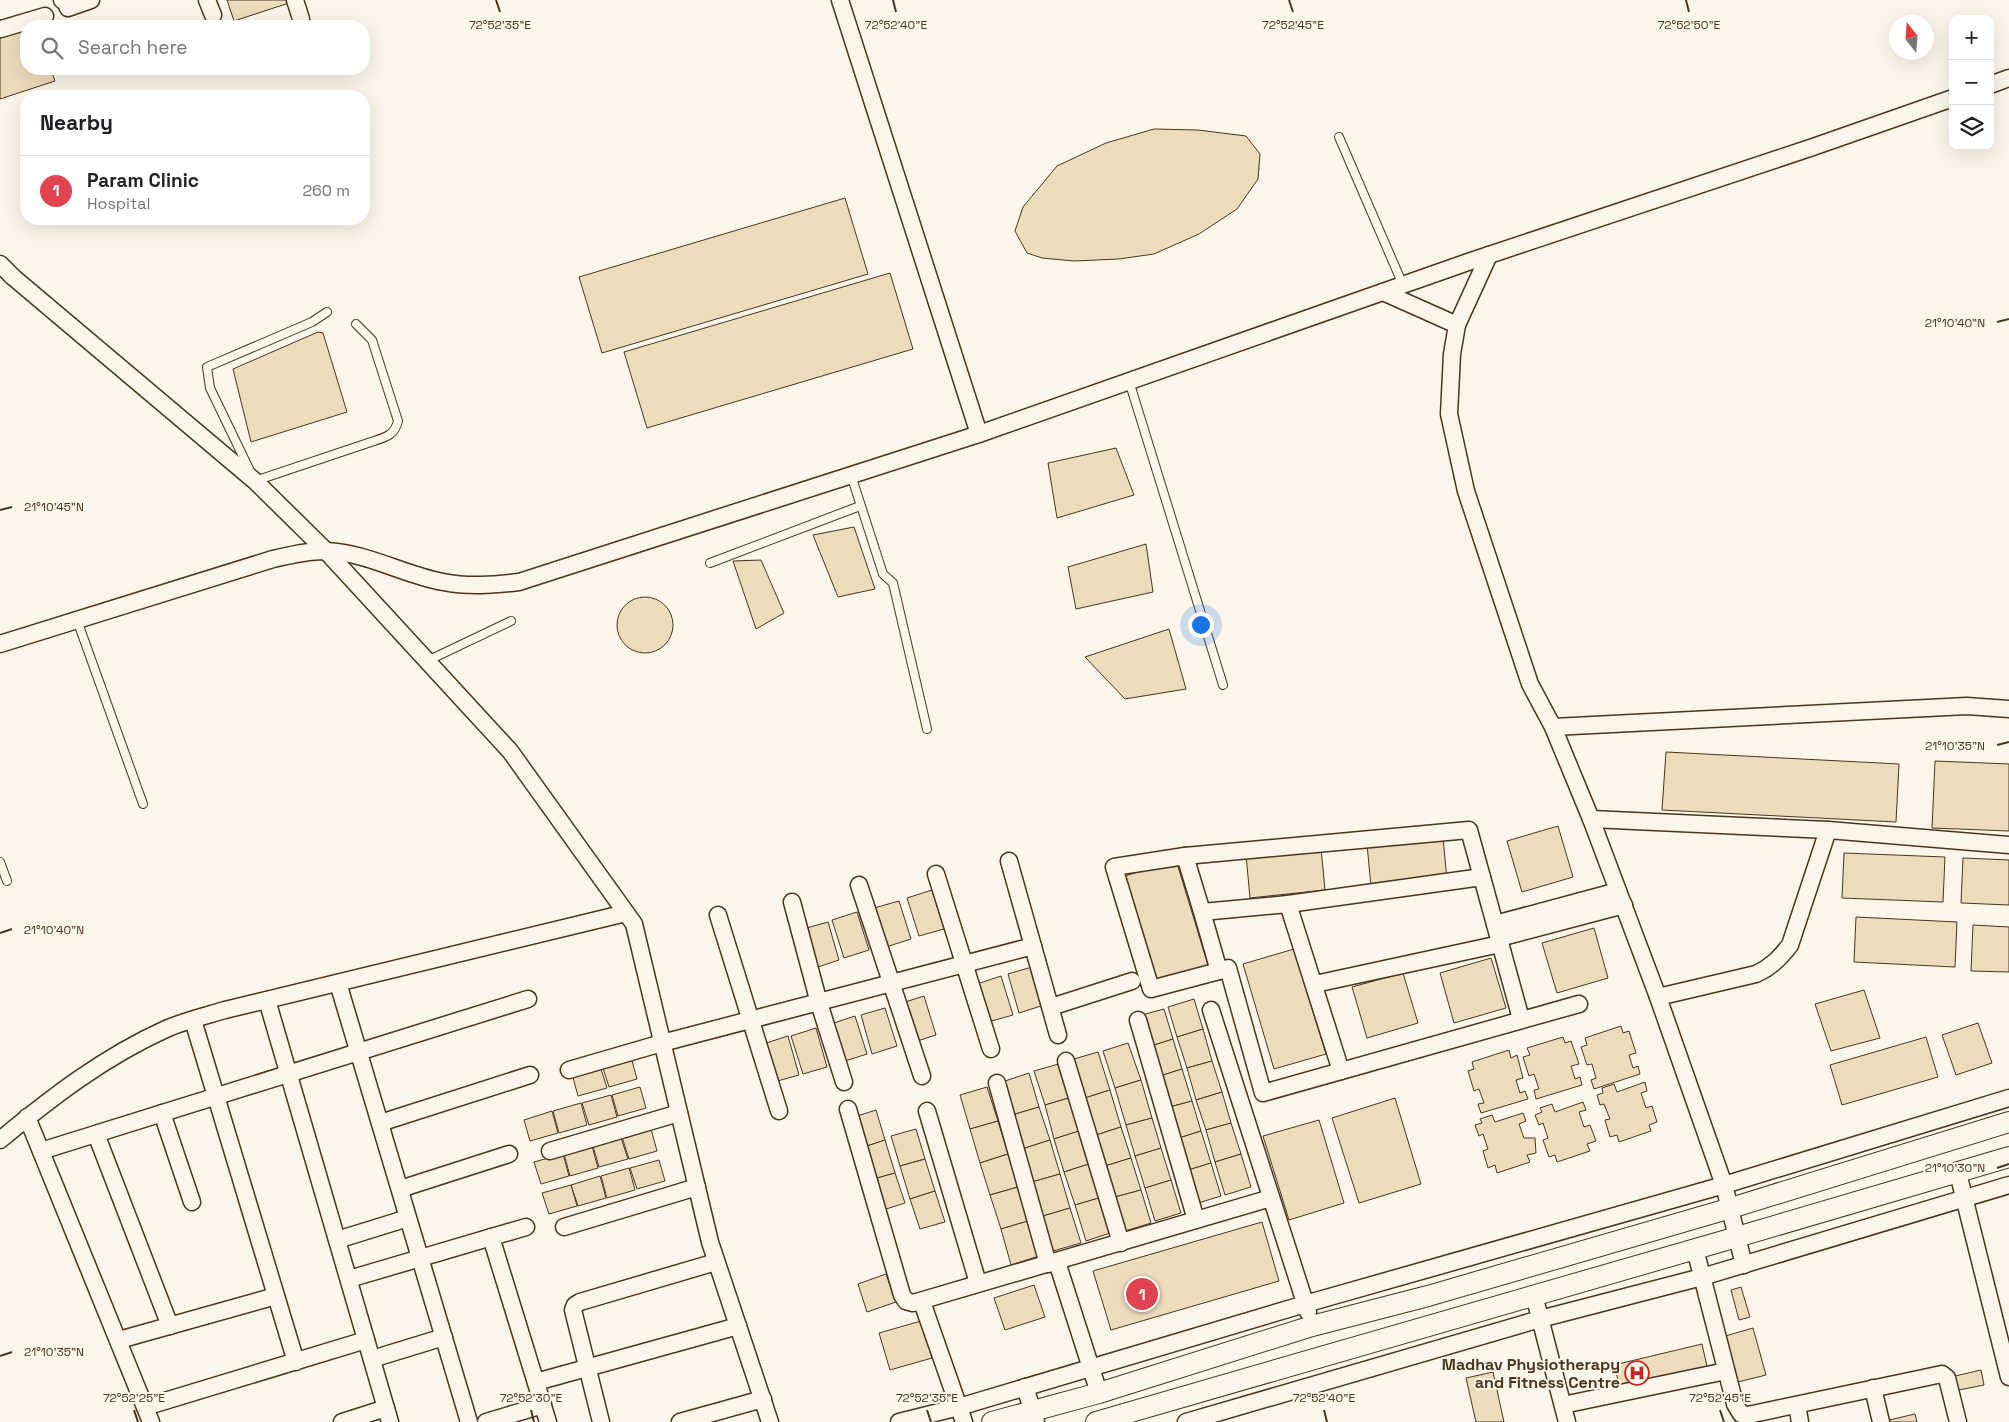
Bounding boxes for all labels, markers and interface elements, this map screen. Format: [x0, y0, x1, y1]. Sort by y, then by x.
north arrow [1889, 15, 1934, 60]
map controls [1949, 15, 1994, 150]
button: + [1949, 15, 1994, 60]
text: 72°52'35"E [469, 17, 531, 33]
text: 72°52'40"E [865, 17, 927, 33]
text: 72°52'45"E [1262, 17, 1324, 33]
text: 72°52'50"E [1658, 17, 1721, 33]
search box [20, 20, 370, 75]
icon: search [38, 34, 66, 62]
text: Search here [78, 35, 188, 60]
button: − [1949, 60, 1994, 105]
button: layers [1949, 105, 1994, 150]
text: Nearby [40, 109, 113, 136]
text: Param Clinic [87, 168, 199, 193]
text: 1 [52, 180, 60, 201]
text: 260 m [302, 180, 350, 201]
text: Hospital [87, 193, 150, 214]
text: 21°10'40"N [1925, 315, 1985, 331]
text: 21°10'45"N [24, 499, 84, 515]
your location [1188, 612, 1214, 638]
text: 21°10'35"N [1925, 738, 1985, 754]
text: 21°10'40"N [24, 922, 84, 938]
text: 21°10'30"N [1925, 1160, 1985, 1176]
pin: 1 [1126, 1275, 1158, 1313]
text: 21°10'35"N [24, 1344, 84, 1360]
place label: Madhav Physiotherapy and Fitness Centre [1442, 1354, 1620, 1393]
hospital icon: Madhav Physiotherapy and Fitness Centre [1624, 1360, 1650, 1386]
text: 72°52'25"E [103, 1390, 165, 1406]
text: 72°52'30"E [500, 1390, 563, 1406]
text: 72°52'35"E [896, 1390, 958, 1406]
text: 72°52'40"E [1293, 1390, 1355, 1406]
text: 72°52'45"E [1689, 1390, 1751, 1406]

